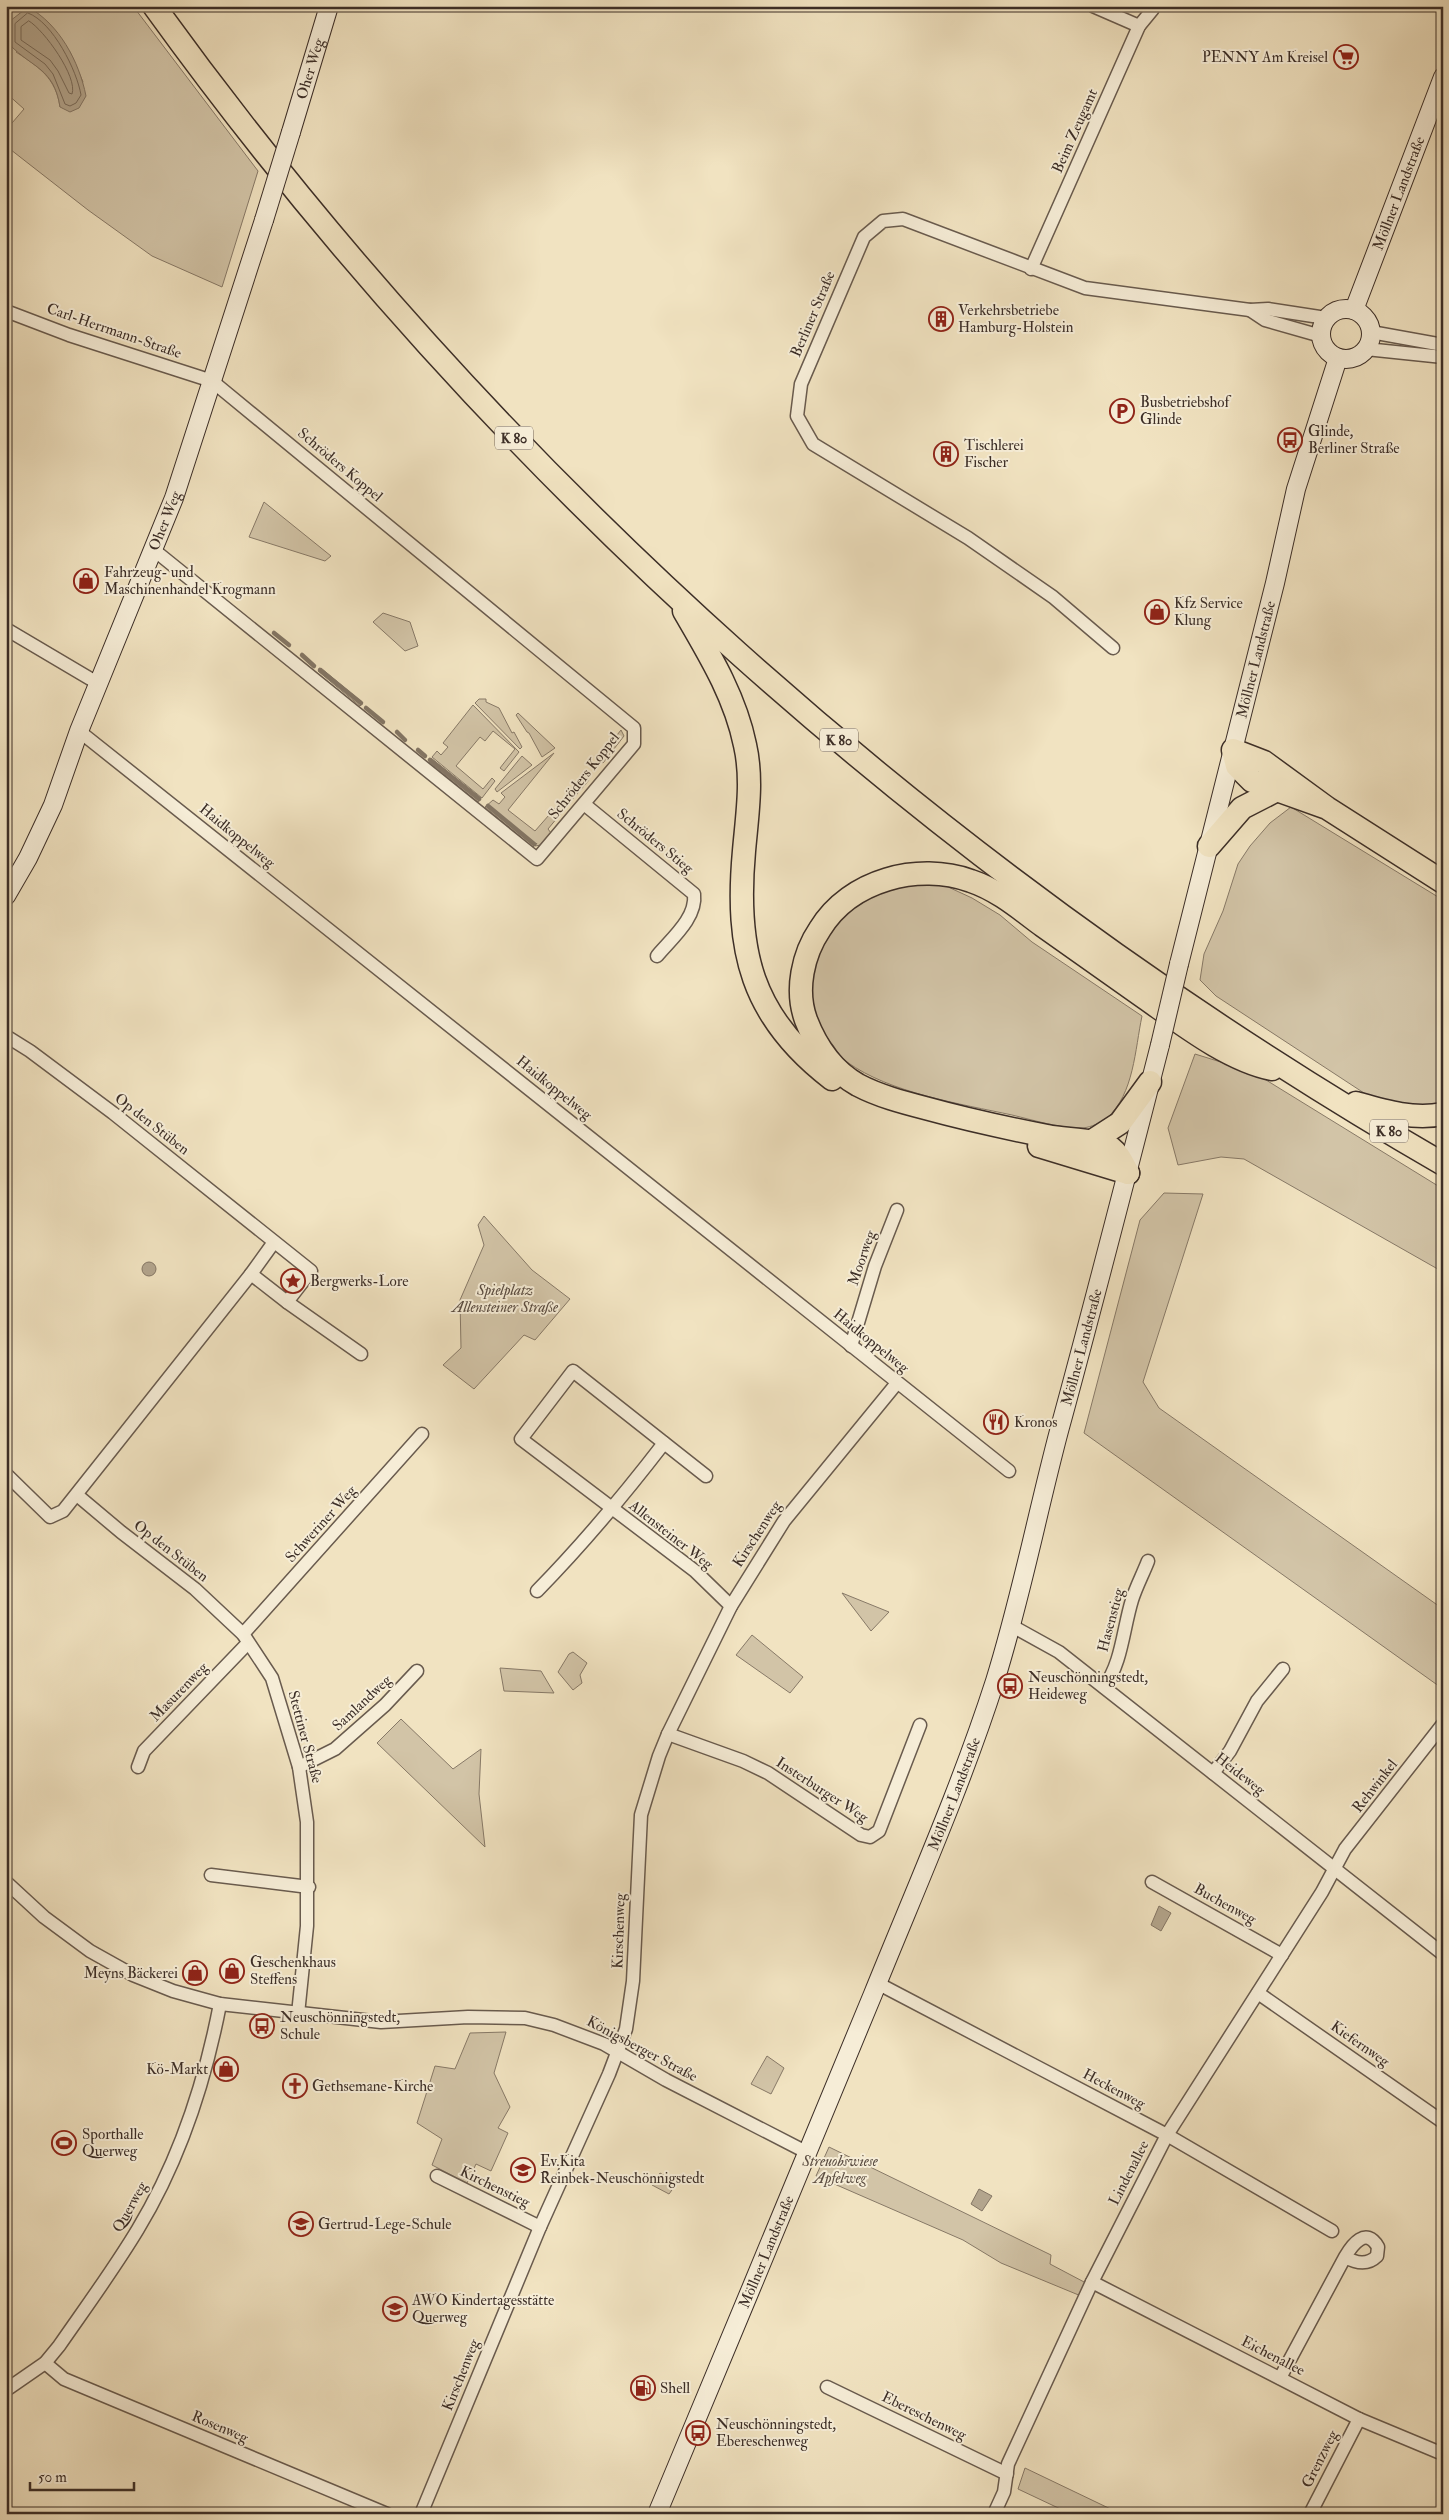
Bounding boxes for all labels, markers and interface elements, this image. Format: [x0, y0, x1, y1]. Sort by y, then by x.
street label: Oher Weg [292, 35, 328, 102]
supermarket icon: PENNY Am Kreisel [1333, 44, 1359, 70]
place label: PENNY Am Kreisel [1202, 48, 1328, 67]
street label: Beim Zeugamt [1048, 86, 1102, 176]
street label: Möllner Landstraße [1368, 134, 1429, 253]
street label: Berliner Straße [786, 268, 840, 360]
street label: Carl-Herrmann-Straße [44, 299, 184, 363]
place label: Verkehrsbetriebe Hamburg-Holstein [958, 301, 1074, 337]
building icon: Verkehrsbetriebe Hamburg-Holstein [928, 306, 954, 332]
place label: Busbetriebshof Glinde [1140, 393, 1232, 429]
parking icon: Busbetriebshof Glinde [1109, 398, 1135, 424]
place label: Glinde, Berliner Straße [1308, 422, 1400, 458]
street label: Schröders Koppel [293, 424, 387, 507]
road number: K 80 [495, 426, 533, 449]
bus stop icon: Glinde, Berliner Straße [1277, 427, 1303, 453]
place label: Tischlerei Fischer [964, 436, 1024, 472]
building icon: Tischlerei Fischer [933, 441, 959, 467]
street label: Oher Weg [144, 488, 185, 553]
place label: Fahrzeug- und Maschinenhandel Krogmann [104, 563, 276, 599]
shop icon: Fahrzeug- und Maschinenhandel Krogmann [73, 568, 99, 594]
place label: Kfz Service Klung [1174, 594, 1243, 630]
shop icon: Kfz Service Klung [1144, 599, 1170, 625]
street label: Möllner Landstraße [1232, 599, 1280, 720]
road number: K 80 [820, 728, 858, 752]
street label: Schröders Koppel [544, 729, 625, 824]
street label: Haidkoppelweg [195, 800, 279, 873]
street label: Schröders Stieg [613, 804, 698, 878]
street label: Haidkoppelweg [512, 1052, 596, 1125]
street label: Op den Stüben [110, 1089, 193, 1160]
road number: K 80 [1370, 1120, 1408, 1142]
street label: Moorweg [844, 1227, 880, 1288]
place icon: Bergwerks-Lore [280, 1268, 306, 1294]
place label: Bergwerks-Lore [310, 1272, 408, 1291]
park label: Spielplatz Allensteiner Straße [450, 1281, 559, 1317]
street label: Möllner Landstraße [1057, 1287, 1106, 1408]
street label: Haidkoppelweg [829, 1305, 913, 1378]
restaurant icon: Kronos [983, 1409, 1009, 1435]
place label: Kronos [1014, 1413, 1057, 1432]
street label: Schweriner Weg [281, 1481, 361, 1567]
street label: Allensteiner Weg [624, 1496, 717, 1574]
street label: Kirschenweg [728, 1497, 786, 1571]
street label: Op den Stüben [129, 1516, 212, 1587]
street label: Hasenstieg [1093, 1585, 1129, 1654]
street label: Masurenweg [146, 1658, 213, 1726]
place label: Neuschönningstedt, Heideweg [1028, 1668, 1148, 1704]
street label: Samlandweg [328, 1670, 396, 1735]
bus stop icon: Neuschönningstedt, Heideweg [997, 1673, 1023, 1699]
street label: Stettiner Straße [283, 1689, 327, 1785]
street label: Möllner Landstraße [923, 1735, 985, 1853]
street label: Heideweg [1211, 1748, 1269, 1800]
street label: Insterburger Weg [772, 1753, 872, 1827]
street label: Rehwinkel [1348, 1755, 1402, 1817]
street label: Buchenweg [1191, 1879, 1260, 1929]
street label: Kirschenweg [608, 1892, 630, 1969]
place label: Geschenkhaus Steffens [250, 1953, 336, 1989]
shop icon: Geschenkhaus Steffens [219, 1958, 245, 1984]
shop icon: Meyns Bäckerei [182, 1960, 208, 1986]
place label: Meyns Bäckerei [84, 1964, 178, 1983]
place label: Neuschönningstedt, Schule [280, 2008, 400, 2044]
street label: Königsberger Straße [583, 2012, 701, 2086]
bus stop icon: Neuschönningstedt, Schule [249, 2013, 275, 2039]
street label: Kiefernweg [1327, 2017, 1394, 2072]
shop icon: Kö-Markt [213, 2056, 239, 2082]
place label: Kö-Markt [146, 2060, 208, 2079]
street label: Heckenweg [1080, 2065, 1149, 2114]
church icon: Gethsemane-Kirche [282, 2073, 308, 2099]
place label: Gethsemane-Kirche [312, 2077, 433, 2096]
place label: Sporthalle Querweg [82, 2125, 144, 2161]
sports icon: Sporthalle Querweg [51, 2130, 77, 2156]
street label: Lindenallee [1105, 2137, 1153, 2209]
place label: Ev.Kita Reinbek-Neuschönnigstedt [540, 2152, 705, 2188]
park label: Streuobswiese Apfelweg [801, 2152, 879, 2188]
school or university icon: Ev.Kita Reinbek-Neuschönnigstedt [510, 2157, 536, 2183]
street label: Kirchenstieg [457, 2162, 534, 2212]
street label: Querweg [108, 2178, 152, 2236]
street label: Möllner Landstraße [734, 2193, 798, 2311]
school or university icon: Gertrud-Lege-Schule [288, 2211, 314, 2237]
place label: Gertrud-Lege-Schule [318, 2215, 452, 2234]
place label: AWO Kindertagesstätte Querweg [411, 2291, 554, 2327]
school or university icon: AWO Kindertagesstätte Querweg [382, 2296, 408, 2322]
street label: Eichenallee [1238, 2332, 1308, 2380]
street label: Kirschenweg [438, 2336, 484, 2414]
fuel station icon: Shell [630, 2375, 656, 2401]
place label: Shell [660, 2379, 690, 2398]
street label: Ebereschenweg [879, 2387, 970, 2445]
street label: Rosenweg [189, 2407, 252, 2448]
place label: Neuschönningstedt, Ebereschenweg [716, 2415, 836, 2451]
bus stop icon: Neuschönningstedt, Ebereschenweg [685, 2420, 711, 2446]
street label: Grenzweg [1297, 2426, 1343, 2491]
scale bar [30, 2460, 134, 2492]
text: 50 m [38, 2468, 67, 2487]

